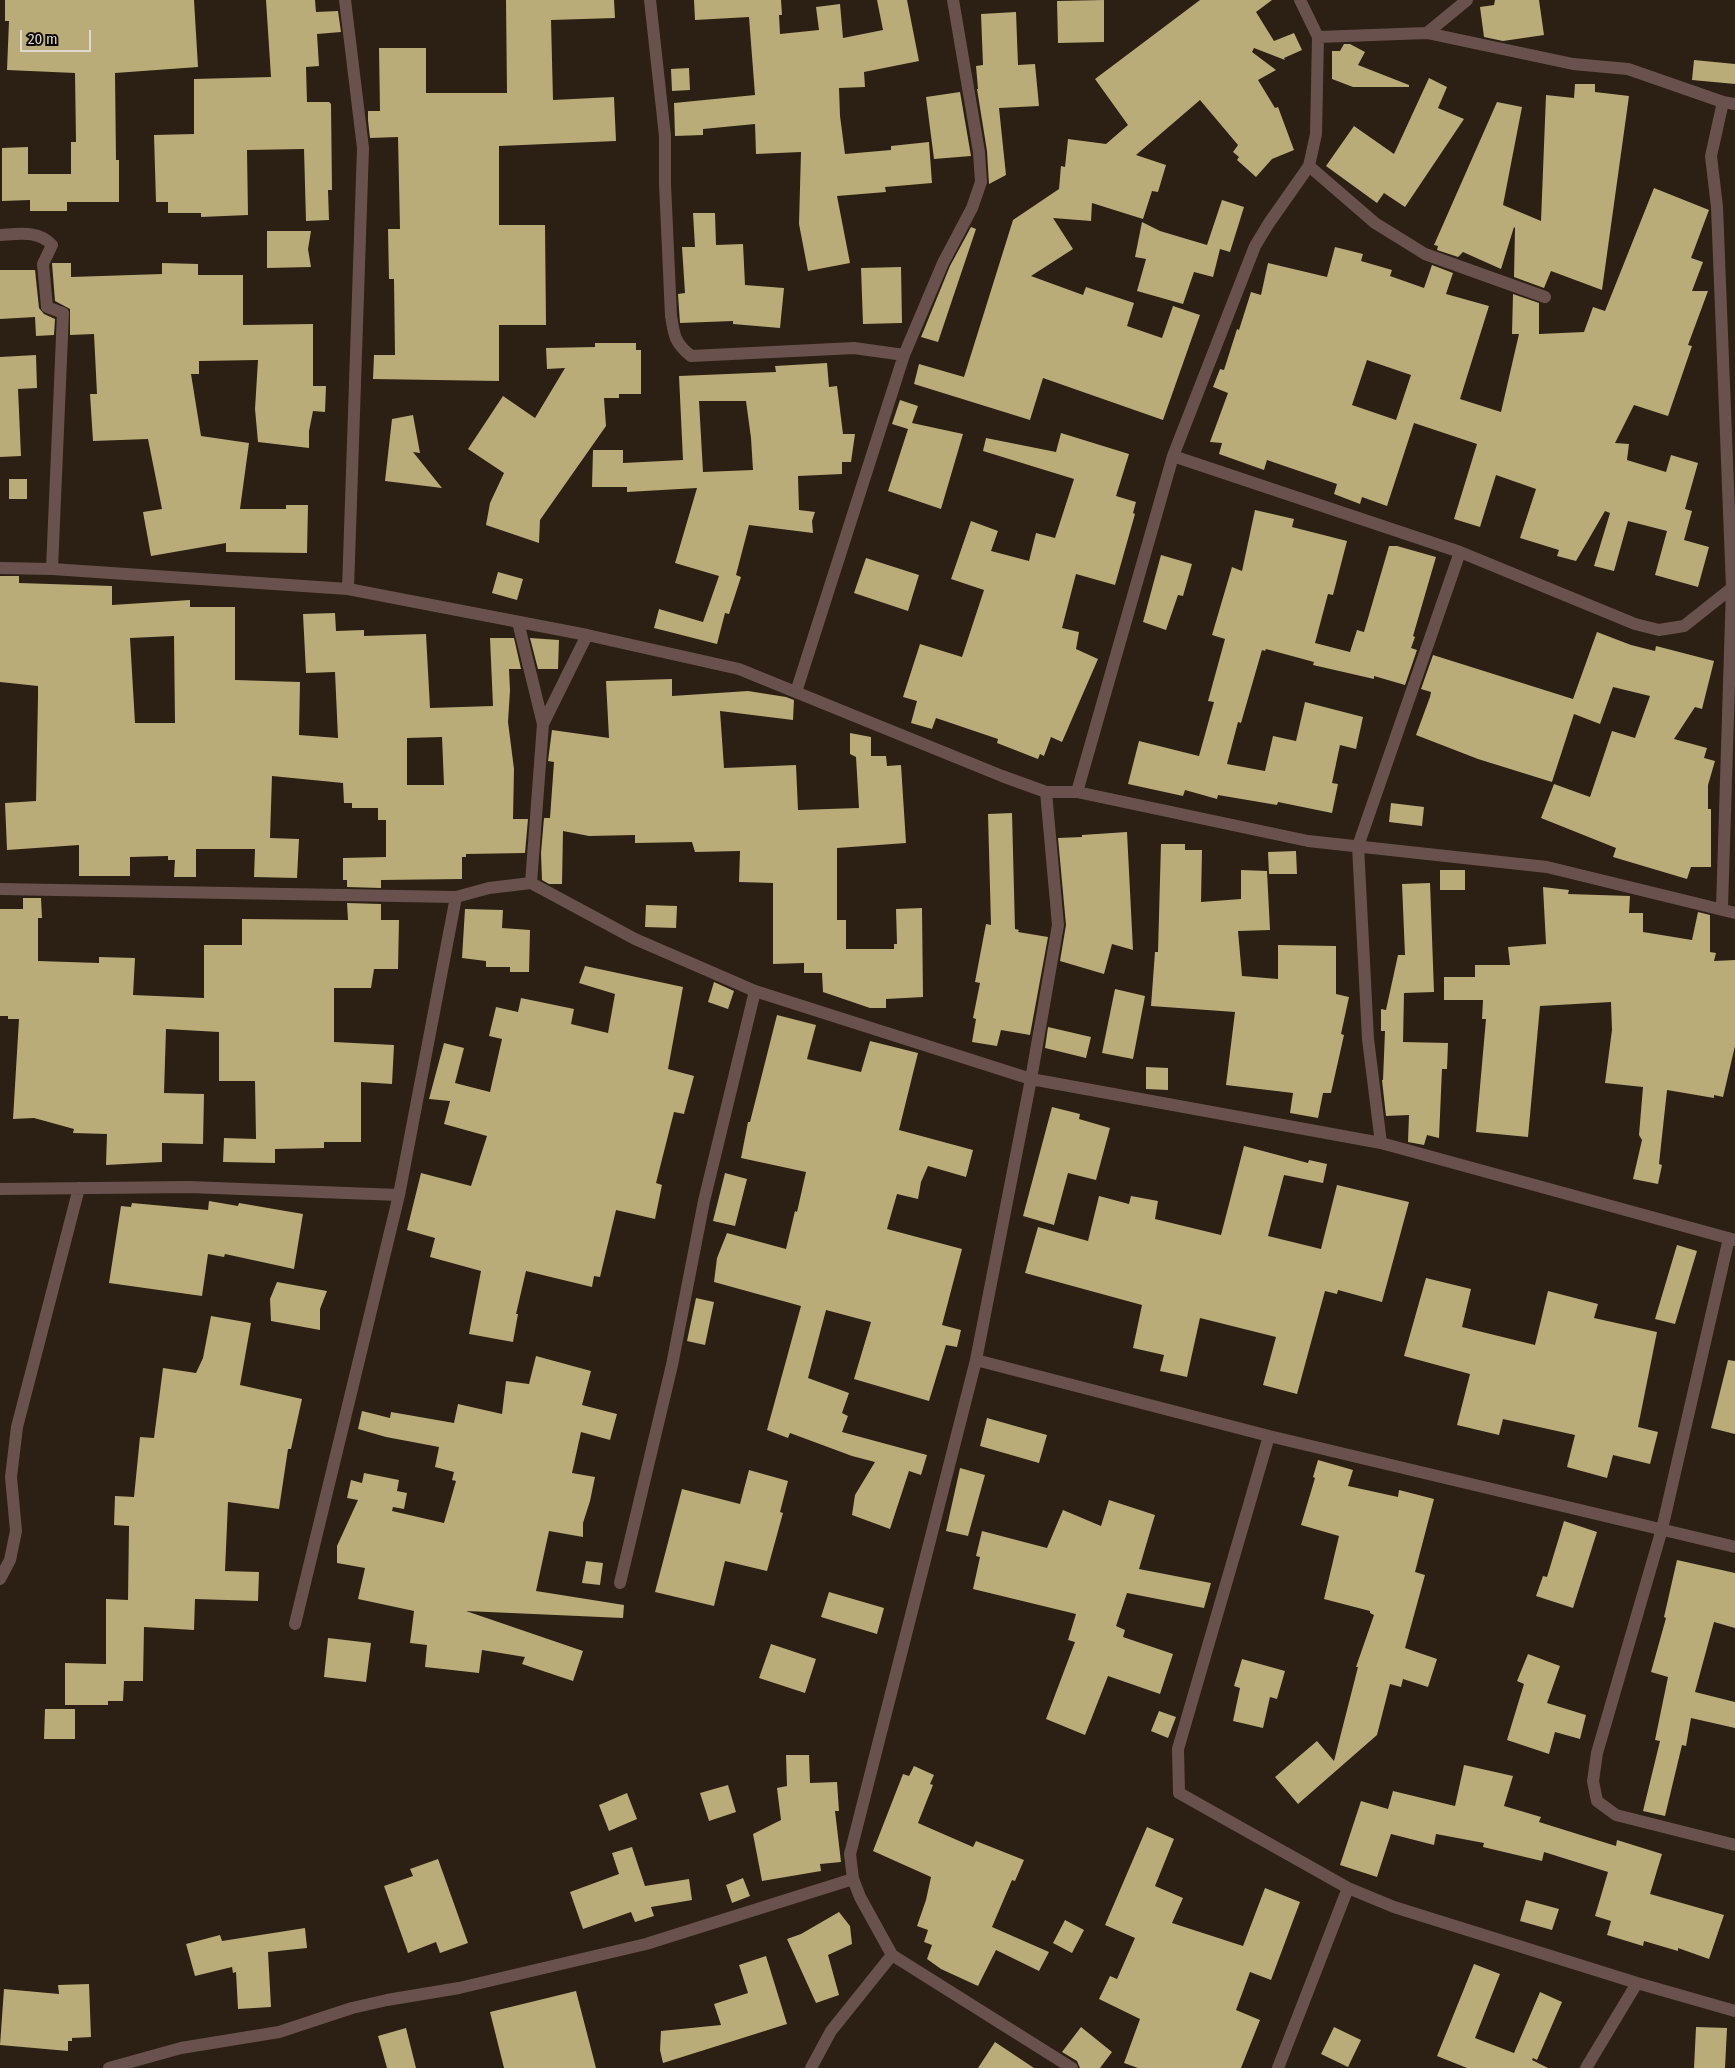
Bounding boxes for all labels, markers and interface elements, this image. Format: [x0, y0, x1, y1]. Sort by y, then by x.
scale bar [22, 20, 94, 52]
text: 20 m [28, 30, 58, 48]

